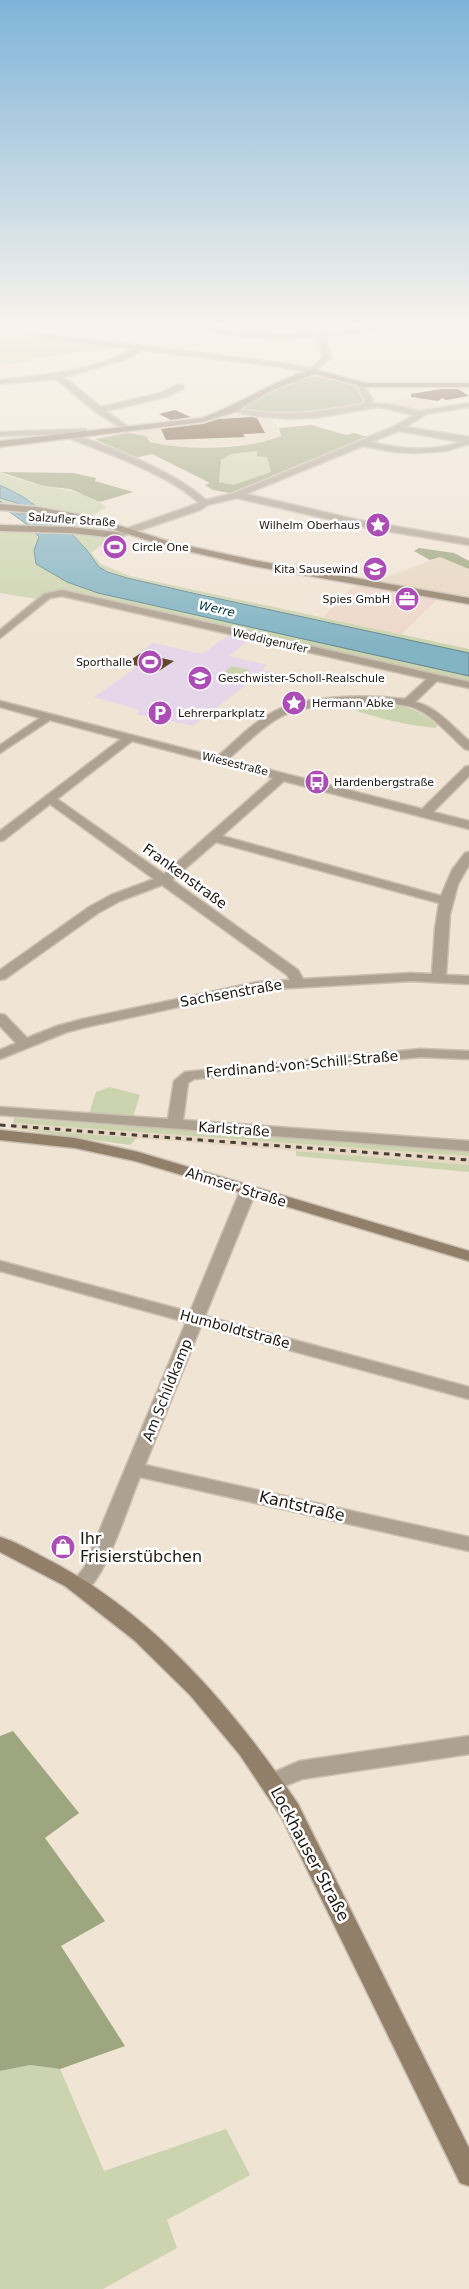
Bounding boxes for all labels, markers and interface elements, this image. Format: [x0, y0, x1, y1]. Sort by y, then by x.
street label: Salzufler Straße [28, 510, 116, 530]
place icon: Wilhelm Oberhaus [365, 512, 391, 538]
place label: Wilhelm Oberhaus [259, 519, 360, 532]
sports icon: Circle One [102, 534, 128, 560]
place label: Circle One [132, 541, 189, 554]
school or university icon: Kita Sausewind [362, 556, 388, 582]
place label: Kita Sausewind [274, 563, 358, 576]
office icon: Spies GmbH [394, 586, 420, 612]
place label: Spies GmbH [322, 593, 390, 606]
water label: Werre [198, 598, 236, 620]
street label: Weddigenufer [231, 626, 309, 656]
sports icon: Sporthalle [137, 649, 163, 675]
place label: Sporthalle [76, 656, 132, 669]
school or university icon: Geschwister-Scholl-Realschule [187, 665, 213, 691]
place label: Geschwister-Scholl-Realschule [218, 672, 385, 685]
place icon: Hermann Abke [281, 690, 307, 716]
place label: Hermann Abke [312, 697, 394, 710]
parking icon: Lehrerparkplatz [147, 700, 173, 726]
place label: Lehrerparkplatz [178, 707, 265, 720]
street label: Wiesestraße [200, 749, 270, 779]
bus stop icon: Hardenbergstraße [304, 769, 330, 795]
place label: Hardenbergstraße [334, 776, 434, 789]
street label: Frankenstraße [140, 840, 230, 912]
street label: Sachsenstraße [179, 976, 283, 1010]
street label: Ferdinand-von-Schill-Straße [205, 1048, 399, 1080]
street label: Karlstraße [198, 1119, 270, 1139]
street label: Ahmser Straße [184, 1164, 288, 1210]
street label: Humboldtstraße [178, 1307, 292, 1351]
street label: Am Schildkamp [139, 1336, 195, 1443]
street label: Kantstraße [257, 1487, 347, 1525]
place label: Ihr Frisierstübchen [80, 1529, 202, 1566]
shop icon: Ihr Frisierstübchen [50, 1534, 76, 1560]
street label: Lockhauser Straße [267, 1784, 353, 1924]

